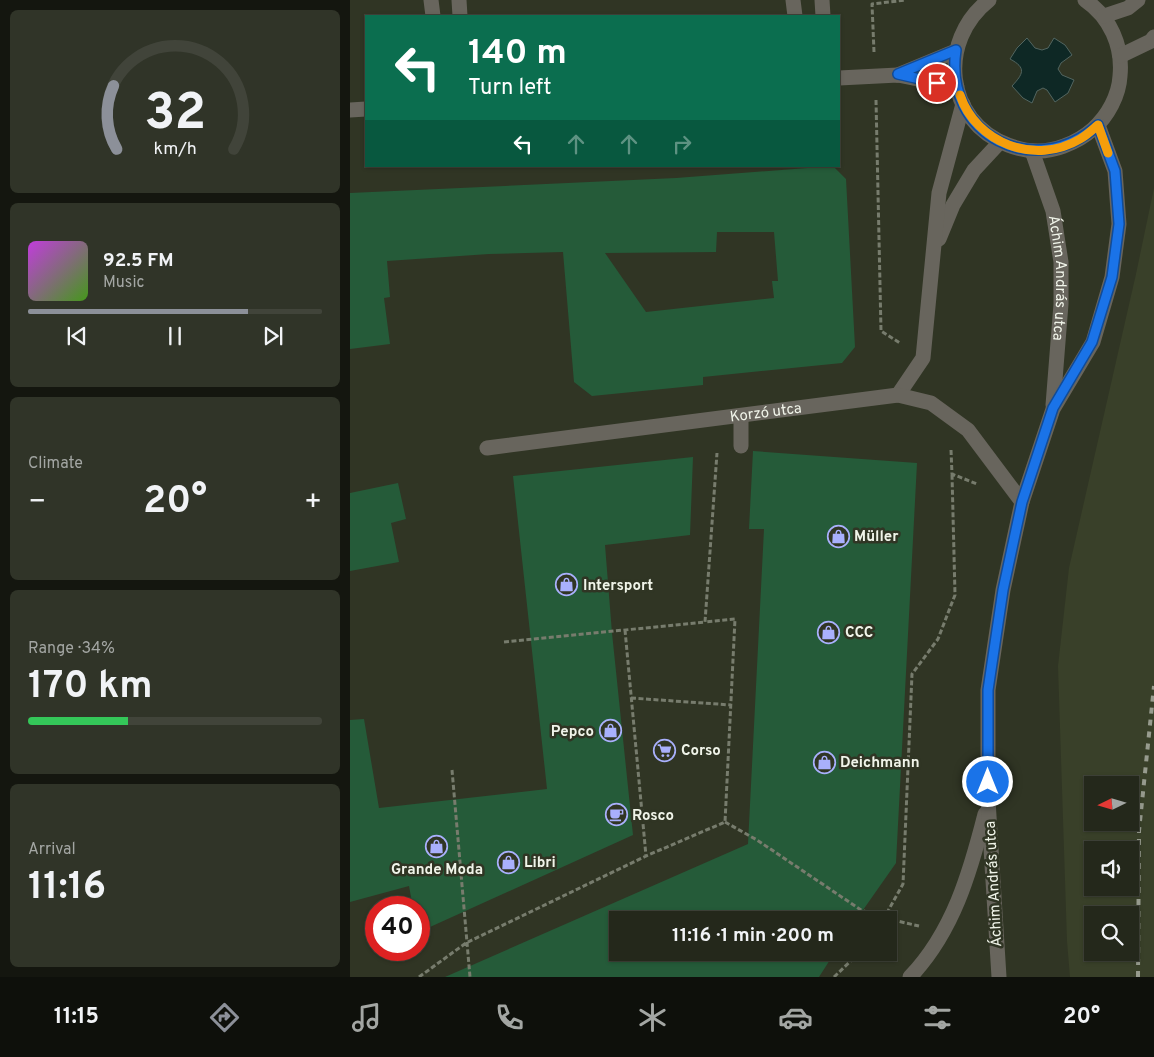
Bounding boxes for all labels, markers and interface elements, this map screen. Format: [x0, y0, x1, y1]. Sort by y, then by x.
text: 140 m [468, 32, 567, 76]
icon: left [385, 35, 450, 100]
pin [916, 62, 958, 104]
icon: arrive [923, 69, 951, 97]
text: Turn left [468, 75, 551, 102]
text: 32 [144, 82, 206, 148]
icon: left [509, 130, 537, 158]
icon: ahead [562, 130, 590, 158]
icon: ahead [615, 130, 643, 158]
icon: right [668, 130, 696, 158]
text: km/h [153, 138, 197, 161]
street label: Áchim András utca [1043, 214, 1069, 341]
text: 92.5 FM [103, 249, 174, 273]
text: Music [103, 273, 144, 293]
icon: previous [63, 322, 91, 350]
icon: pause [161, 322, 189, 350]
icon: next [259, 322, 287, 350]
street label: Korzó utca [729, 400, 803, 428]
text: Climate [28, 454, 83, 474]
text: 20° [143, 478, 207, 527]
text: − [28, 485, 46, 521]
text: + [304, 485, 322, 521]
shop icon: Müller [826, 524, 850, 548]
place label: Müller [854, 528, 899, 547]
shop icon: Intersport [555, 573, 579, 597]
place label: Intersport [583, 577, 653, 596]
shop icon: CCC [817, 620, 841, 644]
place label: CCC [845, 624, 873, 643]
text: Range · 34% [28, 639, 115, 659]
text: 170 km [28, 663, 153, 712]
shop icon: Pepco [598, 719, 622, 743]
place label: Pepco [551, 723, 594, 742]
supermarket icon: Corso [653, 738, 677, 762]
place label: Corso [681, 742, 721, 761]
shop icon: Deichmann [812, 750, 836, 774]
place label: Deichmann [840, 754, 920, 773]
position arrow [961, 755, 1013, 807]
north arrow [1084, 776, 1139, 831]
map controls [1084, 776, 1139, 961]
cafe icon: Rosco [604, 803, 628, 827]
place label: Rosco [632, 807, 674, 826]
street label: Áchim András utca [981, 820, 1007, 947]
shop icon: Grande Moda [425, 834, 449, 858]
text: Arrival [28, 840, 76, 860]
button: sound [1084, 841, 1139, 896]
shop icon: Libri [496, 850, 520, 874]
place label: Libri [524, 854, 556, 873]
place label: Grande Moda [391, 861, 483, 880]
text: 11:16 [28, 864, 106, 913]
speed limit sign: 40 [365, 896, 430, 961]
button: search [1084, 906, 1139, 961]
text: 11:16 · 1 min · 200 m [672, 924, 834, 948]
icon: directions [207, 1000, 242, 1035]
icon: music [349, 1000, 384, 1035]
icon: phone [492, 1000, 527, 1035]
icon: climate [635, 1000, 670, 1035]
icon: car [778, 1000, 813, 1035]
icon: filters [920, 1000, 955, 1035]
text: 11:15 [54, 1004, 99, 1031]
text: 20° [1063, 1004, 1100, 1031]

